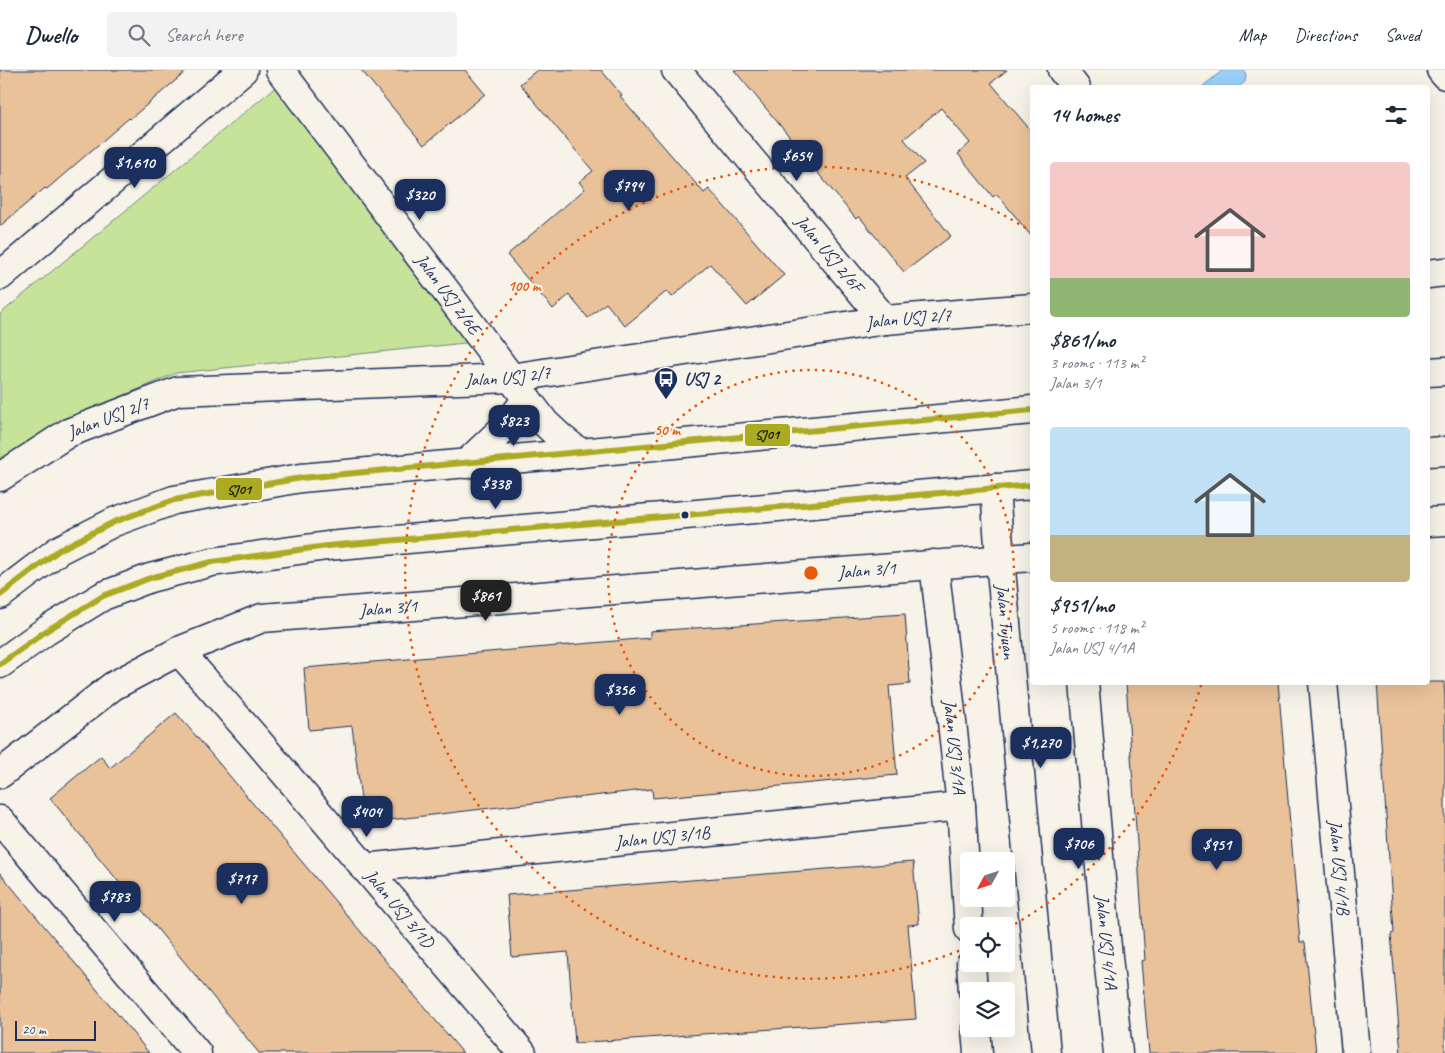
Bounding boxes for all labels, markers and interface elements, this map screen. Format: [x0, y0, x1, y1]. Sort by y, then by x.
search box [107, 12, 457, 57]
text: Dwello [25, 20, 77, 50]
icon: search [125, 21, 153, 49]
text: Search here [165, 23, 243, 47]
text: Map [1239, 24, 1266, 46]
text: Directions [1294, 24, 1357, 46]
text: Saved [1385, 24, 1420, 46]
icon: filters [1382, 101, 1410, 129]
text: 14 homes [1050, 102, 1119, 128]
pin: $654 [767, 140, 827, 182]
pin: $1,610 [94, 146, 176, 189]
text: $654 [783, 146, 811, 166]
text: $1,610 [115, 153, 155, 173]
pin: $794 [599, 170, 659, 212]
text: $794 [615, 176, 643, 196]
pin: $320 [390, 178, 450, 221]
text: $320 [406, 185, 434, 205]
icon: home [1185, 195, 1275, 285]
street label: Jalan USJ 2/6F [790, 209, 870, 299]
street label: Jalan USJ 2/6E [410, 248, 487, 341]
text: 100 m [508, 277, 542, 296]
street label: Jalan USJ 2/7 [863, 304, 953, 334]
text: $861/mo [1050, 327, 1115, 353]
text: 3 rooms · 113 m² [1050, 353, 1144, 373]
street label: Jalan USJ 2/7 [464, 361, 553, 391]
bus stop icon: USJ 2 [653, 366, 679, 400]
place label: USJ 2 [684, 368, 722, 390]
text: Jalan 3/1 [1050, 373, 1102, 393]
street label: Jalan USJ 2/7 [63, 392, 153, 444]
pin: $823 [484, 404, 544, 447]
text: $823 [500, 411, 528, 431]
text: 50 m [654, 421, 681, 440]
line badge: SJ01 [744, 423, 791, 447]
text: SJ01 [755, 426, 781, 443]
icon: home [1185, 460, 1275, 550]
pin: $338 [466, 468, 526, 510]
text: $338 [482, 474, 510, 494]
line badge: SJ01 [215, 477, 263, 501]
text: SJ01 [227, 481, 253, 498]
unlabelled marker [680, 510, 690, 520]
street label: Jalan 3/1 [836, 557, 898, 583]
centre of rings [802, 564, 820, 582]
pin: $861 [456, 580, 516, 622]
street label: Jalan Tujuan [991, 582, 1020, 661]
text: $861 [471, 586, 501, 606]
text: $951/mo [1050, 592, 1114, 618]
street label: Jalan 3/1 [358, 595, 419, 621]
text: 5 rooms · 118 m² [1050, 618, 1144, 638]
text: Jalan USJ 4/1A [1050, 638, 1134, 658]
pin: $356 [590, 674, 650, 716]
text: $356 [606, 680, 634, 700]
street label: Jalan USJ 3/1A [939, 698, 971, 796]
pin: $1,270 [1000, 726, 1082, 769]
text: $1,270 [1021, 733, 1061, 753]
pin: $404 [337, 796, 397, 838]
text: $404 [353, 802, 381, 822]
street label: Jalan USJ 4/1B [1324, 818, 1355, 917]
street label: Jalan USJ 3/1B [613, 821, 712, 853]
pin: $706 [1049, 828, 1109, 870]
pin: $951 [1187, 828, 1247, 871]
text: $706 [1064, 834, 1094, 854]
text: $951 [1203, 835, 1231, 855]
north arrow [960, 852, 1015, 908]
map controls [960, 852, 1015, 1037]
pin: $717 [212, 862, 272, 905]
street label: Jalan USJ 3/1D [359, 864, 440, 953]
text: $717 [228, 869, 256, 889]
pin: $783 [85, 880, 145, 923]
text: $783 [101, 887, 129, 907]
street label: Jalan USJ 4/1A [1091, 893, 1122, 991]
button: locate [960, 917, 1015, 972]
button: layers [960, 982, 1015, 1037]
scale bar [15, 1018, 96, 1041]
text: 20 m [22, 1021, 46, 1038]

